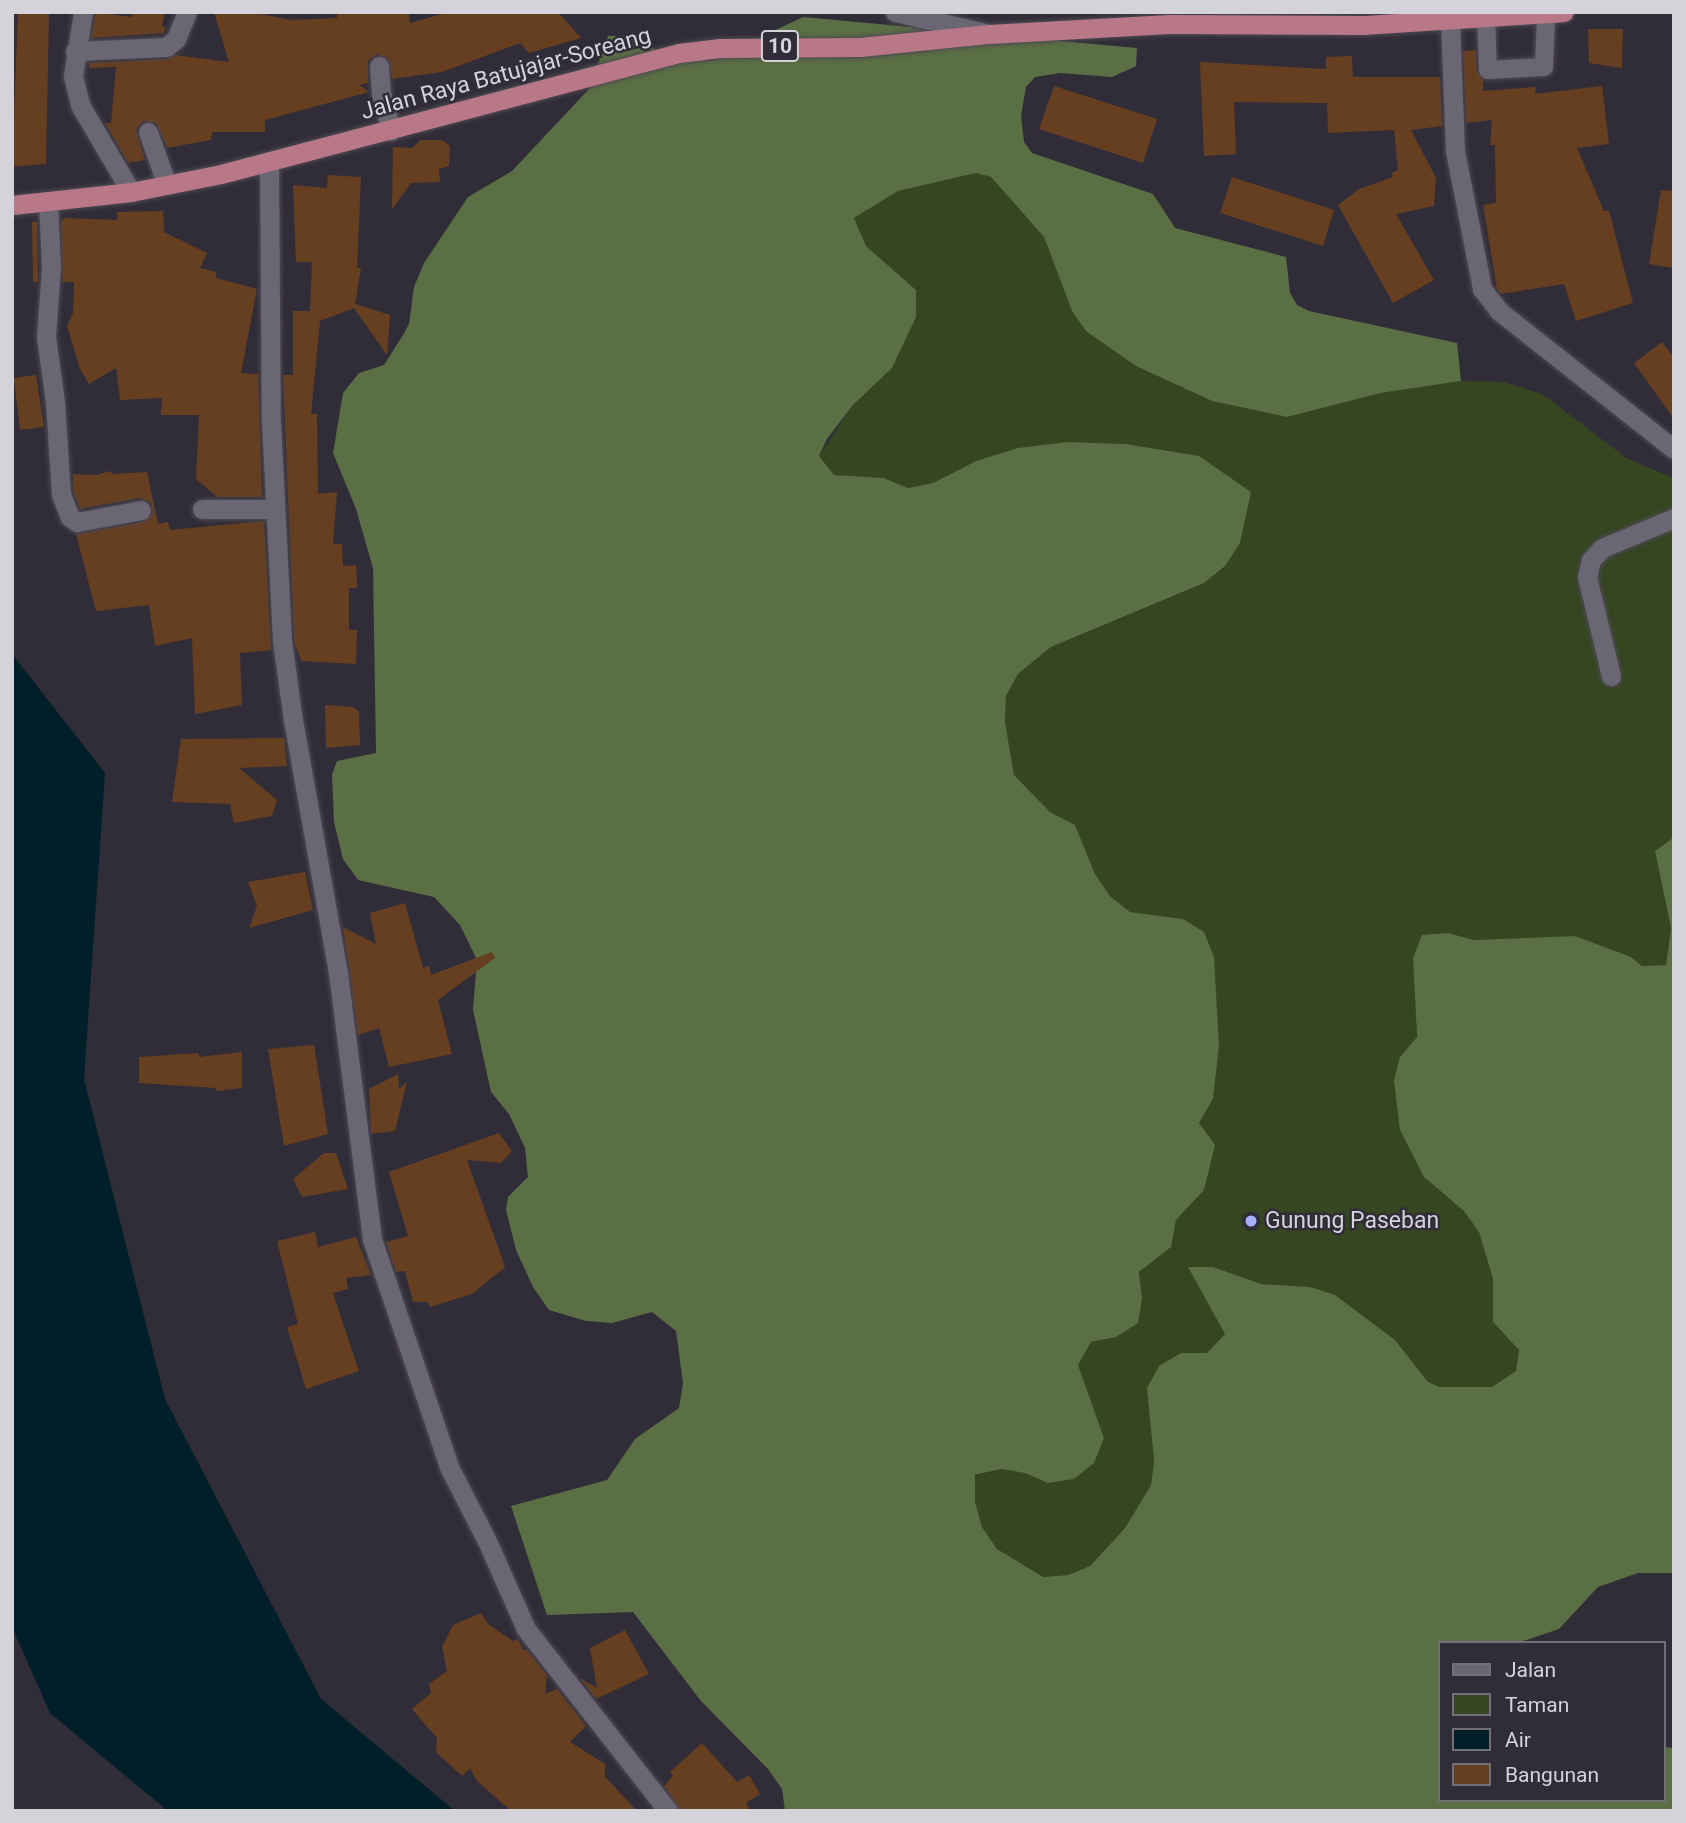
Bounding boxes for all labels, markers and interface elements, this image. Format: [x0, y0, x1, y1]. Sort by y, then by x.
street label: Jalan Raya Batujajar-Soreang [358, 22, 654, 126]
road number: 10 [761, 28, 799, 64]
place label: Gunung Paseban [1265, 1207, 1439, 1235]
marker: Gunung Paseban [1243, 1213, 1259, 1229]
legend [1438, 1641, 1665, 1802]
text: Jalan [1505, 1658, 1556, 1682]
text: Taman [1505, 1693, 1569, 1717]
text: Air [1505, 1728, 1531, 1752]
text: Bangunan [1505, 1763, 1599, 1787]

